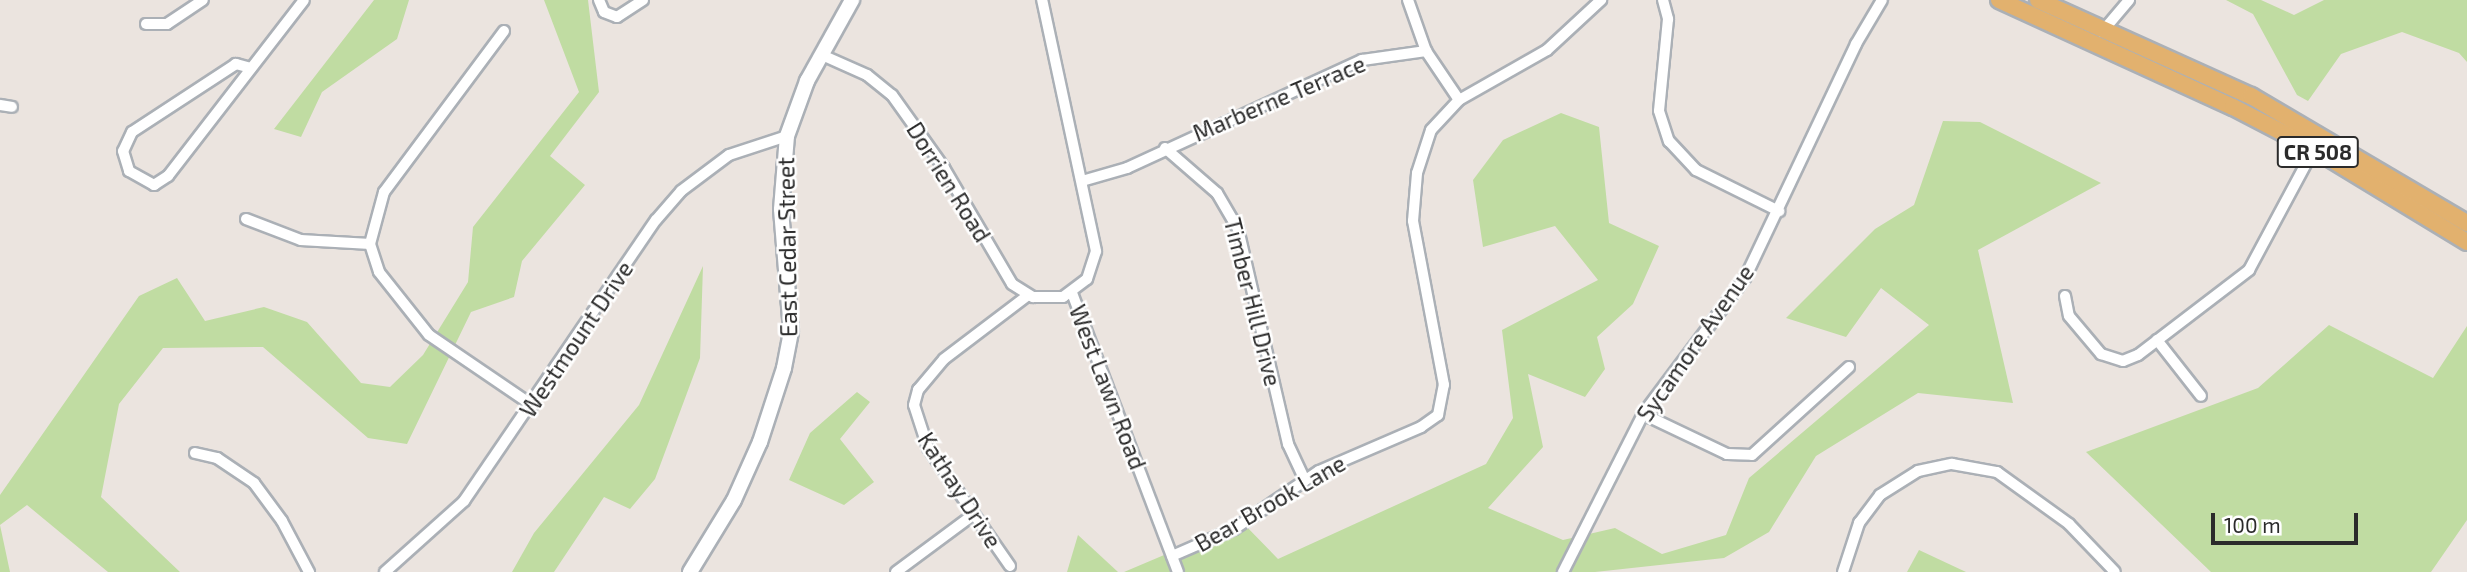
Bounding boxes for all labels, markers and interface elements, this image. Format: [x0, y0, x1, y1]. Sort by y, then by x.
street label: Marberne Terrace [1188, 49, 1370, 147]
street label: Dorrien Road [901, 117, 997, 247]
road number: CR 508 [2276, 134, 2360, 170]
street label: East Cedar Street [772, 156, 802, 338]
street label: Timber Hill Drive [1219, 214, 1287, 390]
street label: Westmount Drive [514, 256, 638, 422]
street label: Sycamore Avenue [1631, 259, 1759, 427]
street label: West Lawn Road [1064, 301, 1152, 473]
street label: Kathay Drive [912, 427, 1008, 553]
street label: Bear Brook Lane [1190, 449, 1350, 557]
scale bar [2215, 498, 2362, 542]
text: 100 m [2224, 512, 2281, 537]

